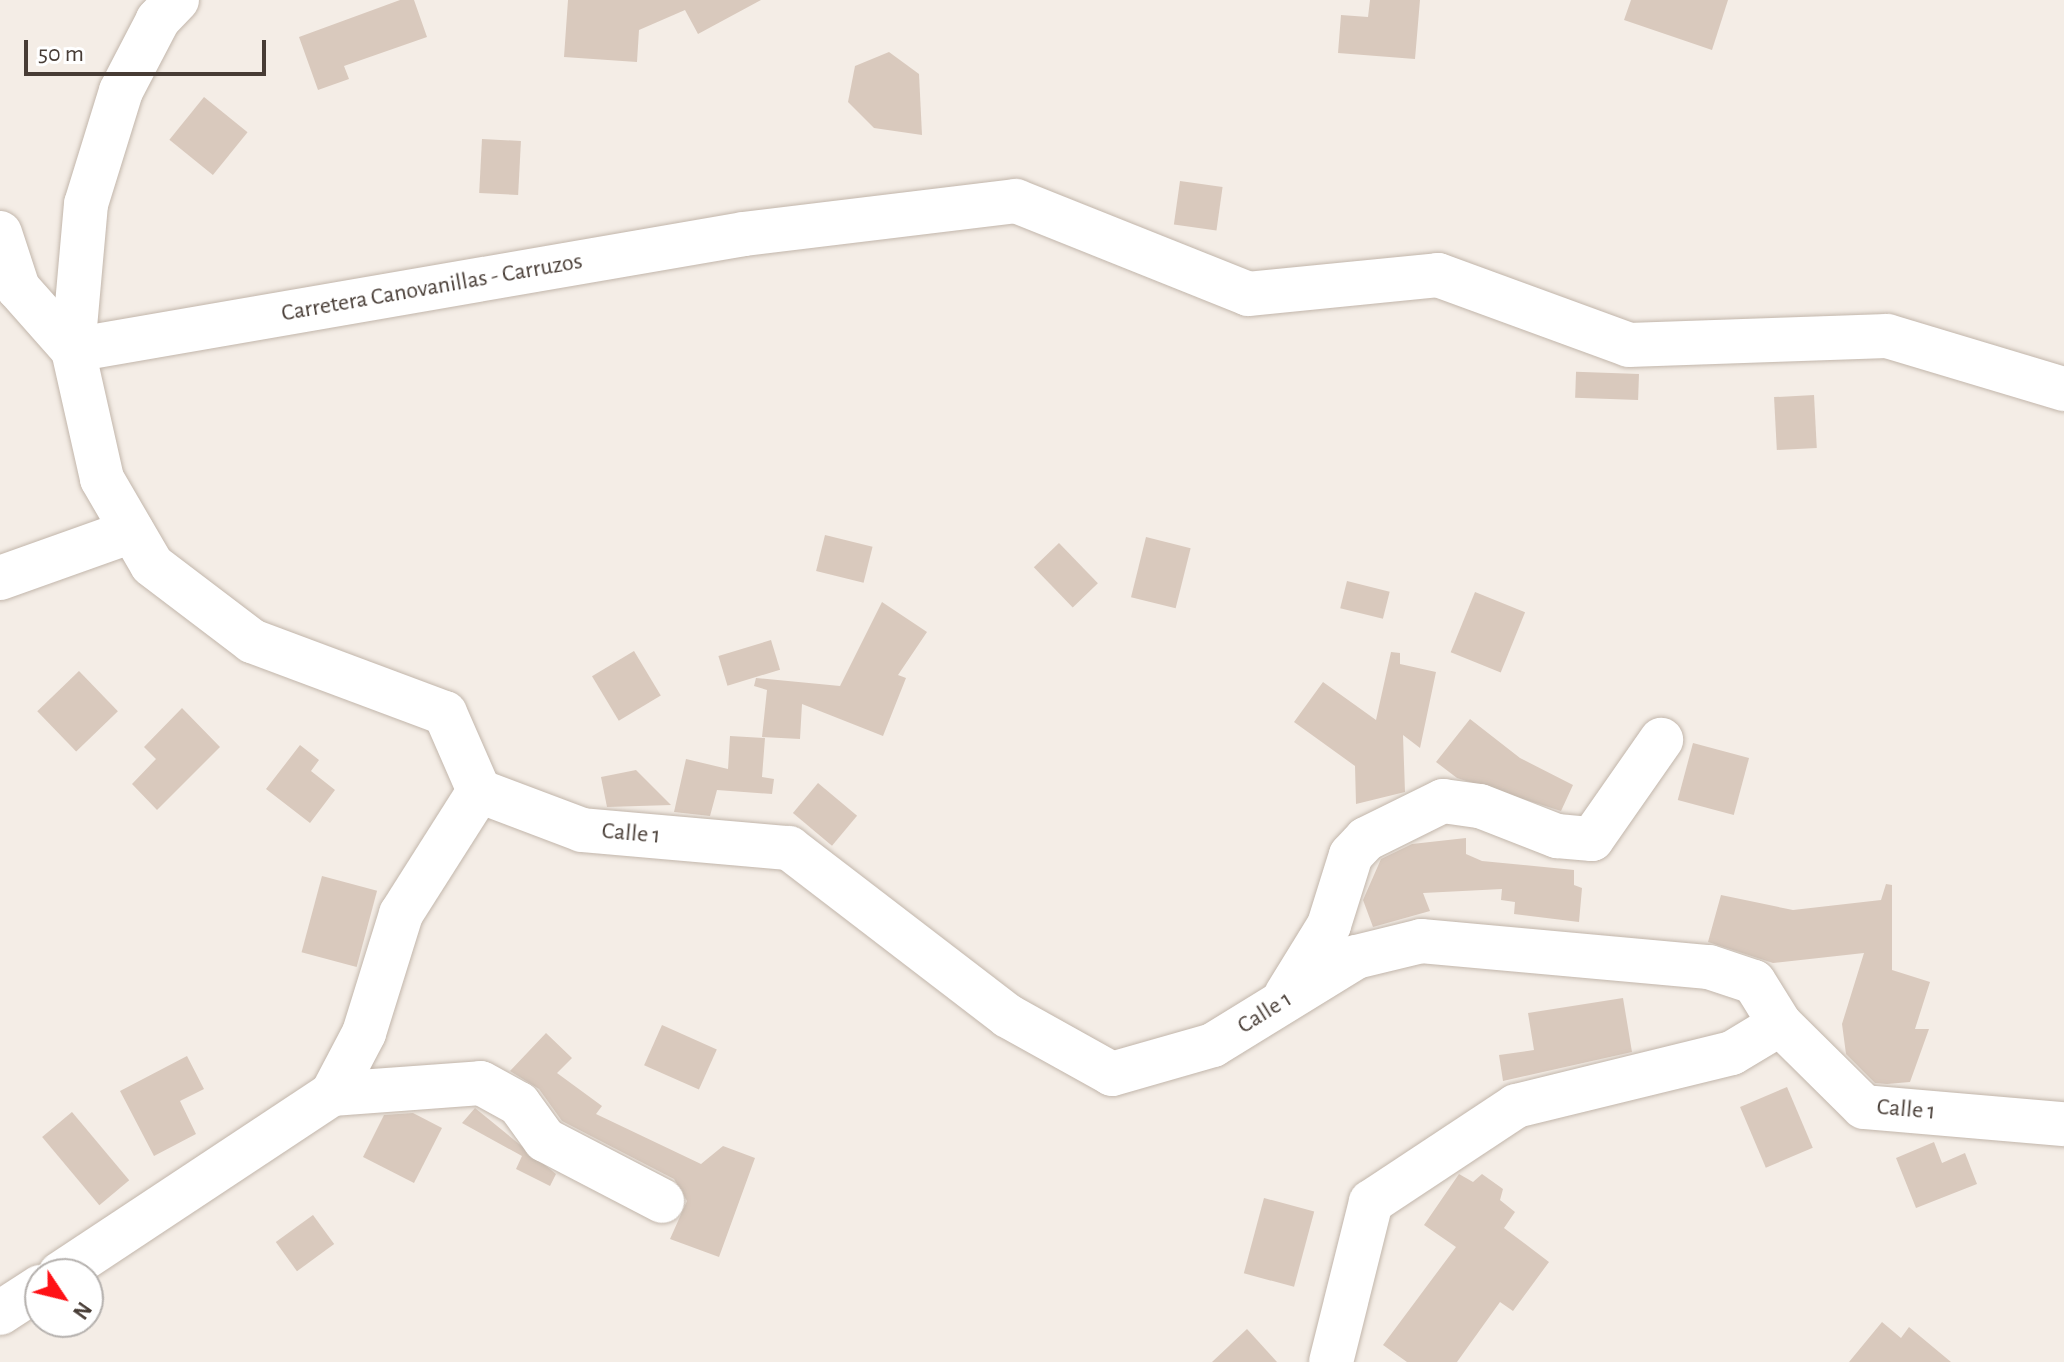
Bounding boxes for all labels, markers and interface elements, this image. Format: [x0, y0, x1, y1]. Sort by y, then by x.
scale bar [28, 24, 270, 74]
text: 50 m [38, 42, 84, 66]
street label: Carretera Canovanillas - Carruzos [279, 247, 585, 329]
street label: Calle 1 [601, 817, 661, 851]
street label: Calle 1 [1232, 985, 1298, 1041]
street label: Calle 1 [1876, 1093, 1936, 1127]
north arrow [24, 1258, 104, 1338]
text: N [69, 1298, 95, 1323]

